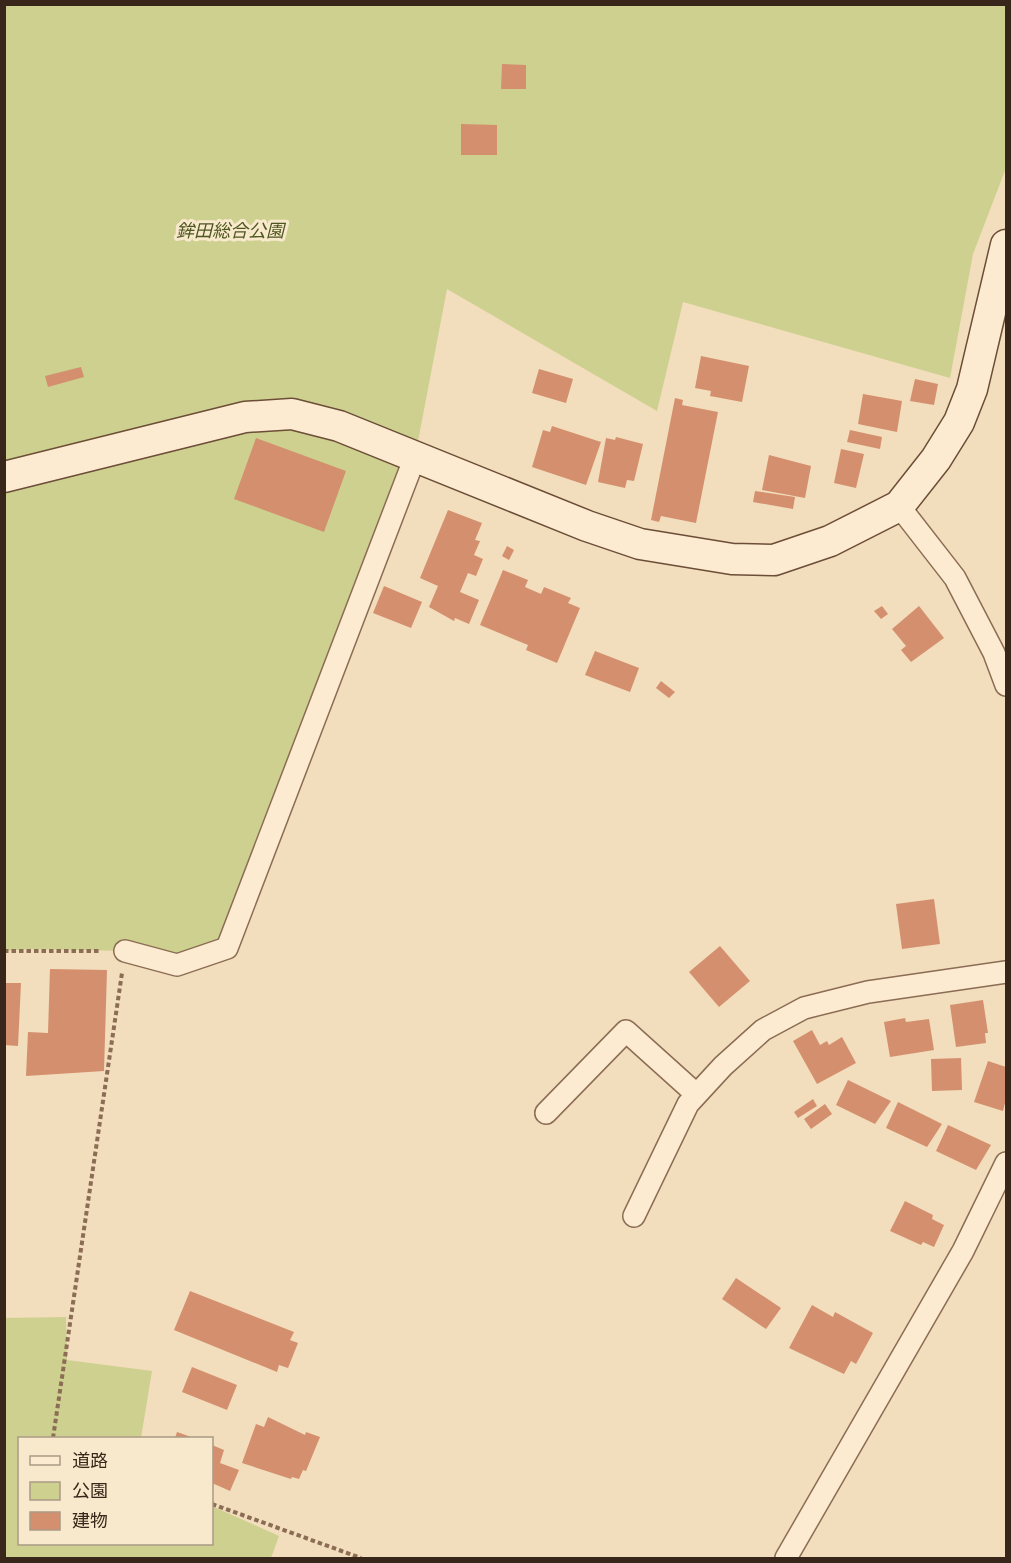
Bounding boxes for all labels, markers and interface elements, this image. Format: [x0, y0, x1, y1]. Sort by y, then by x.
park label: 鉾田総合公園 [176, 218, 287, 242]
legend [18, 1437, 213, 1545]
text: 道路 [72, 1448, 108, 1472]
text: 公園 [72, 1478, 108, 1502]
text: 建物 [72, 1508, 108, 1532]

